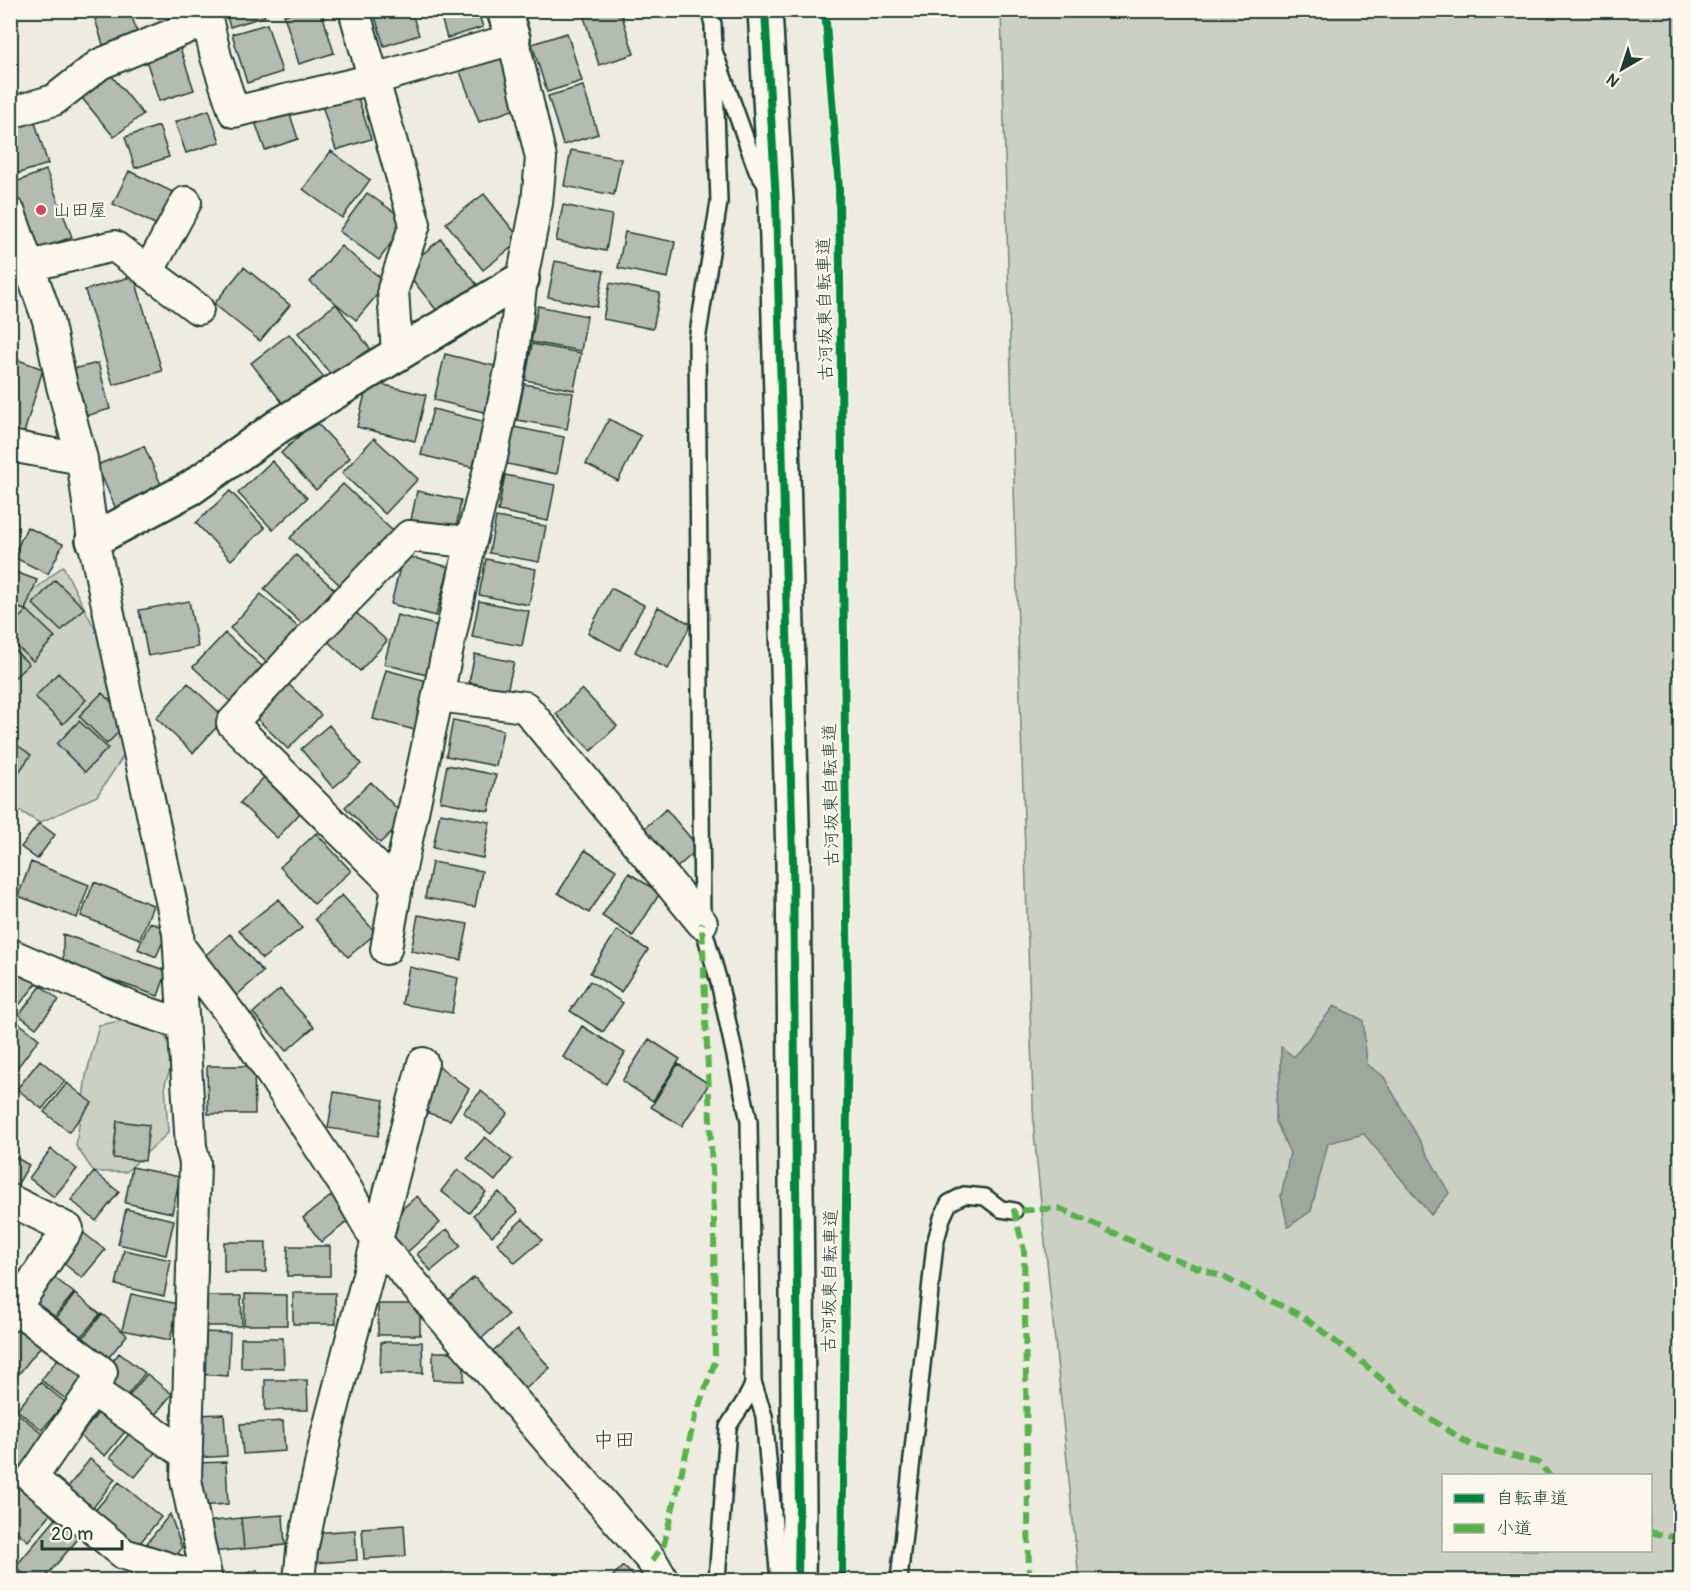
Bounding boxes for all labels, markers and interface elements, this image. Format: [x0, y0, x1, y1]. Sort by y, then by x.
north arrow [1592, 39, 1652, 99]
text: N [1603, 69, 1624, 91]
place label: 山田屋 [53, 199, 107, 222]
marker: 山田屋 [34, 203, 48, 217]
street label: 古河坂東自転車道 [812, 237, 838, 381]
street label: 古河坂東自転車道 [818, 723, 844, 867]
street label: 古河坂東自転車道 [817, 1209, 843, 1353]
district label: 中田 [593, 1427, 635, 1454]
legend [1442, 1474, 1652, 1552]
text: 自転車道 [1496, 1487, 1568, 1510]
scale bar [42, 1513, 122, 1551]
text: 小道 [1496, 1517, 1532, 1540]
text: 20 m [51, 1523, 93, 1546]

